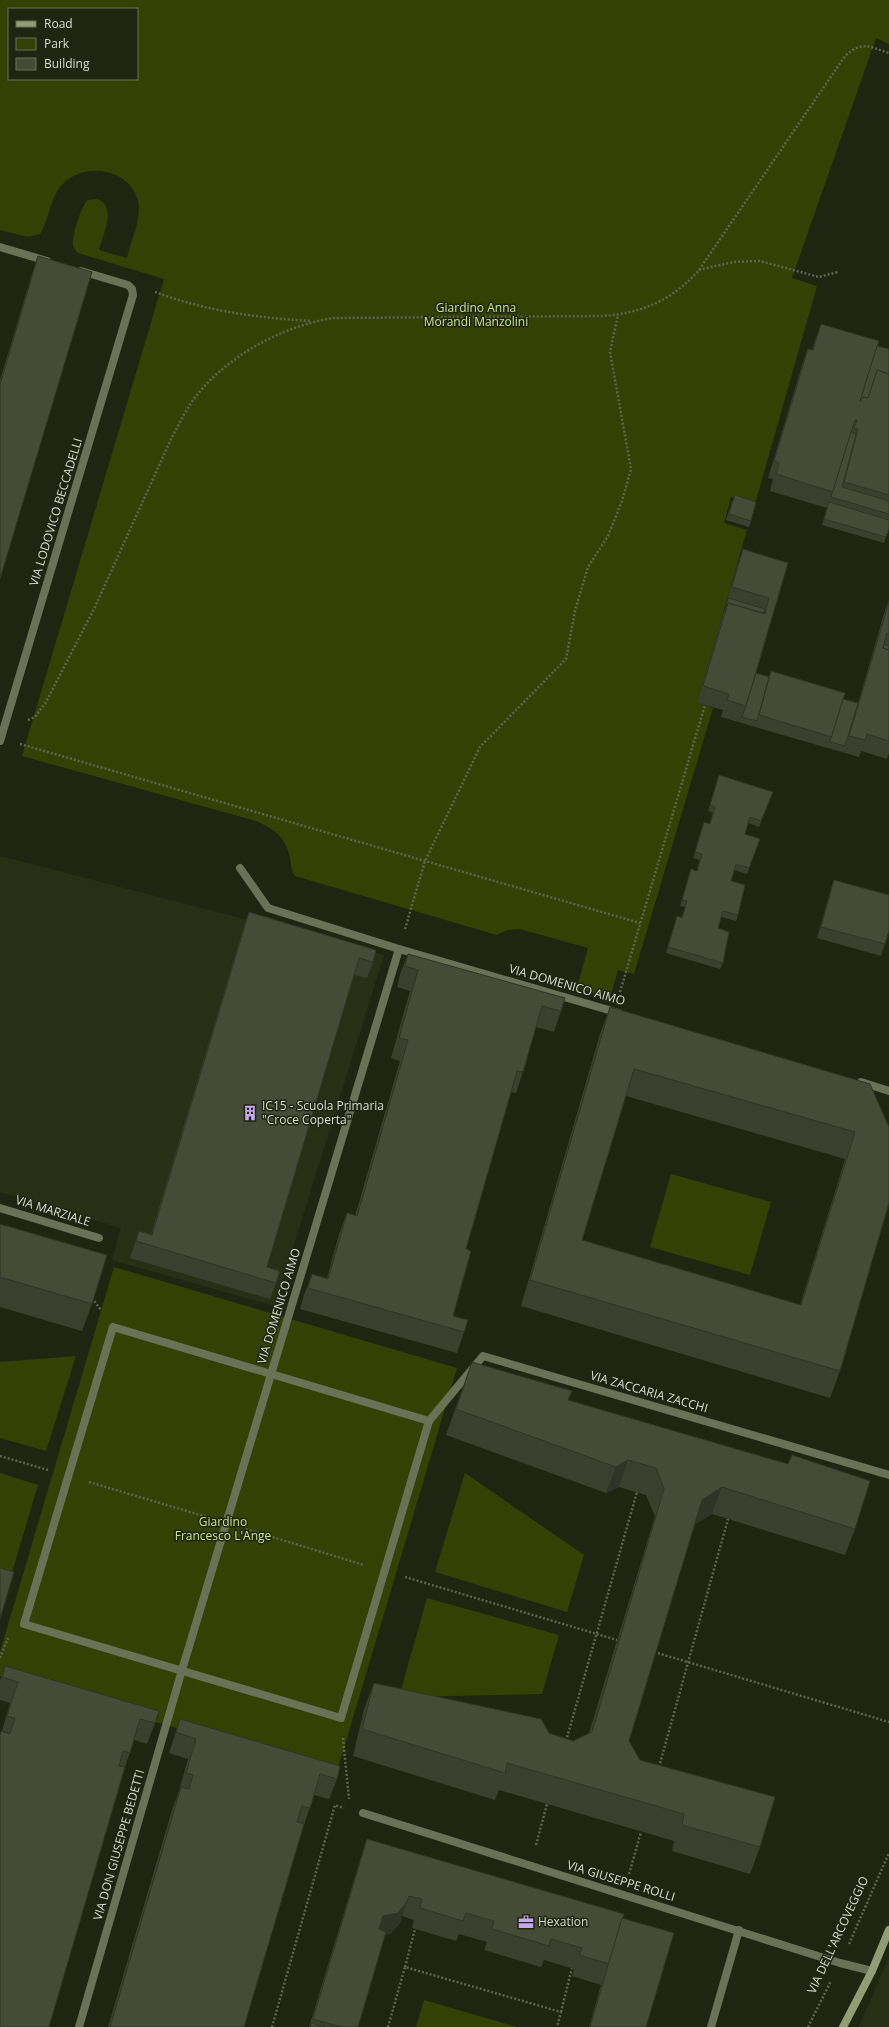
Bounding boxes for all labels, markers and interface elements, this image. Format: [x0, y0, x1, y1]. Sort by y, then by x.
legend [8, 8, 138, 80]
text: Road [44, 15, 73, 32]
text: Park [44, 35, 70, 52]
text: Building [44, 55, 90, 72]
park label: Giardino Anna Morandi Manzolini [424, 299, 528, 330]
street label: VIA LODOVICO BECCADELLI [25, 436, 86, 588]
street label: VIA DOMENICO AIMO [507, 960, 627, 1009]
place label: IC15 - Scuola Primaria "Croce Coperta" [262, 1097, 384, 1128]
building icon: IC15 - Scuola Primaria "Croce Coperta" [241, 1104, 259, 1122]
street label: VIA MARZIALE [13, 1191, 93, 1230]
street label: VIA DOMENICO AIMO [253, 1246, 304, 1366]
street label: VIA ZACCARIA ZACCHI [588, 1367, 710, 1416]
park label: Giardino Francesco L'Ange [175, 1513, 272, 1544]
street label: VIA DON GIUSEPPE BEDETTI [89, 1768, 148, 1922]
street label: VIA GIUSEPPE ROLLI [565, 1856, 677, 1905]
street label: VIA DELL'ARCOVEGGIO [803, 1873, 872, 1996]
office icon: Hexation [517, 1913, 535, 1931]
place label: Hexation [538, 1913, 588, 1930]

